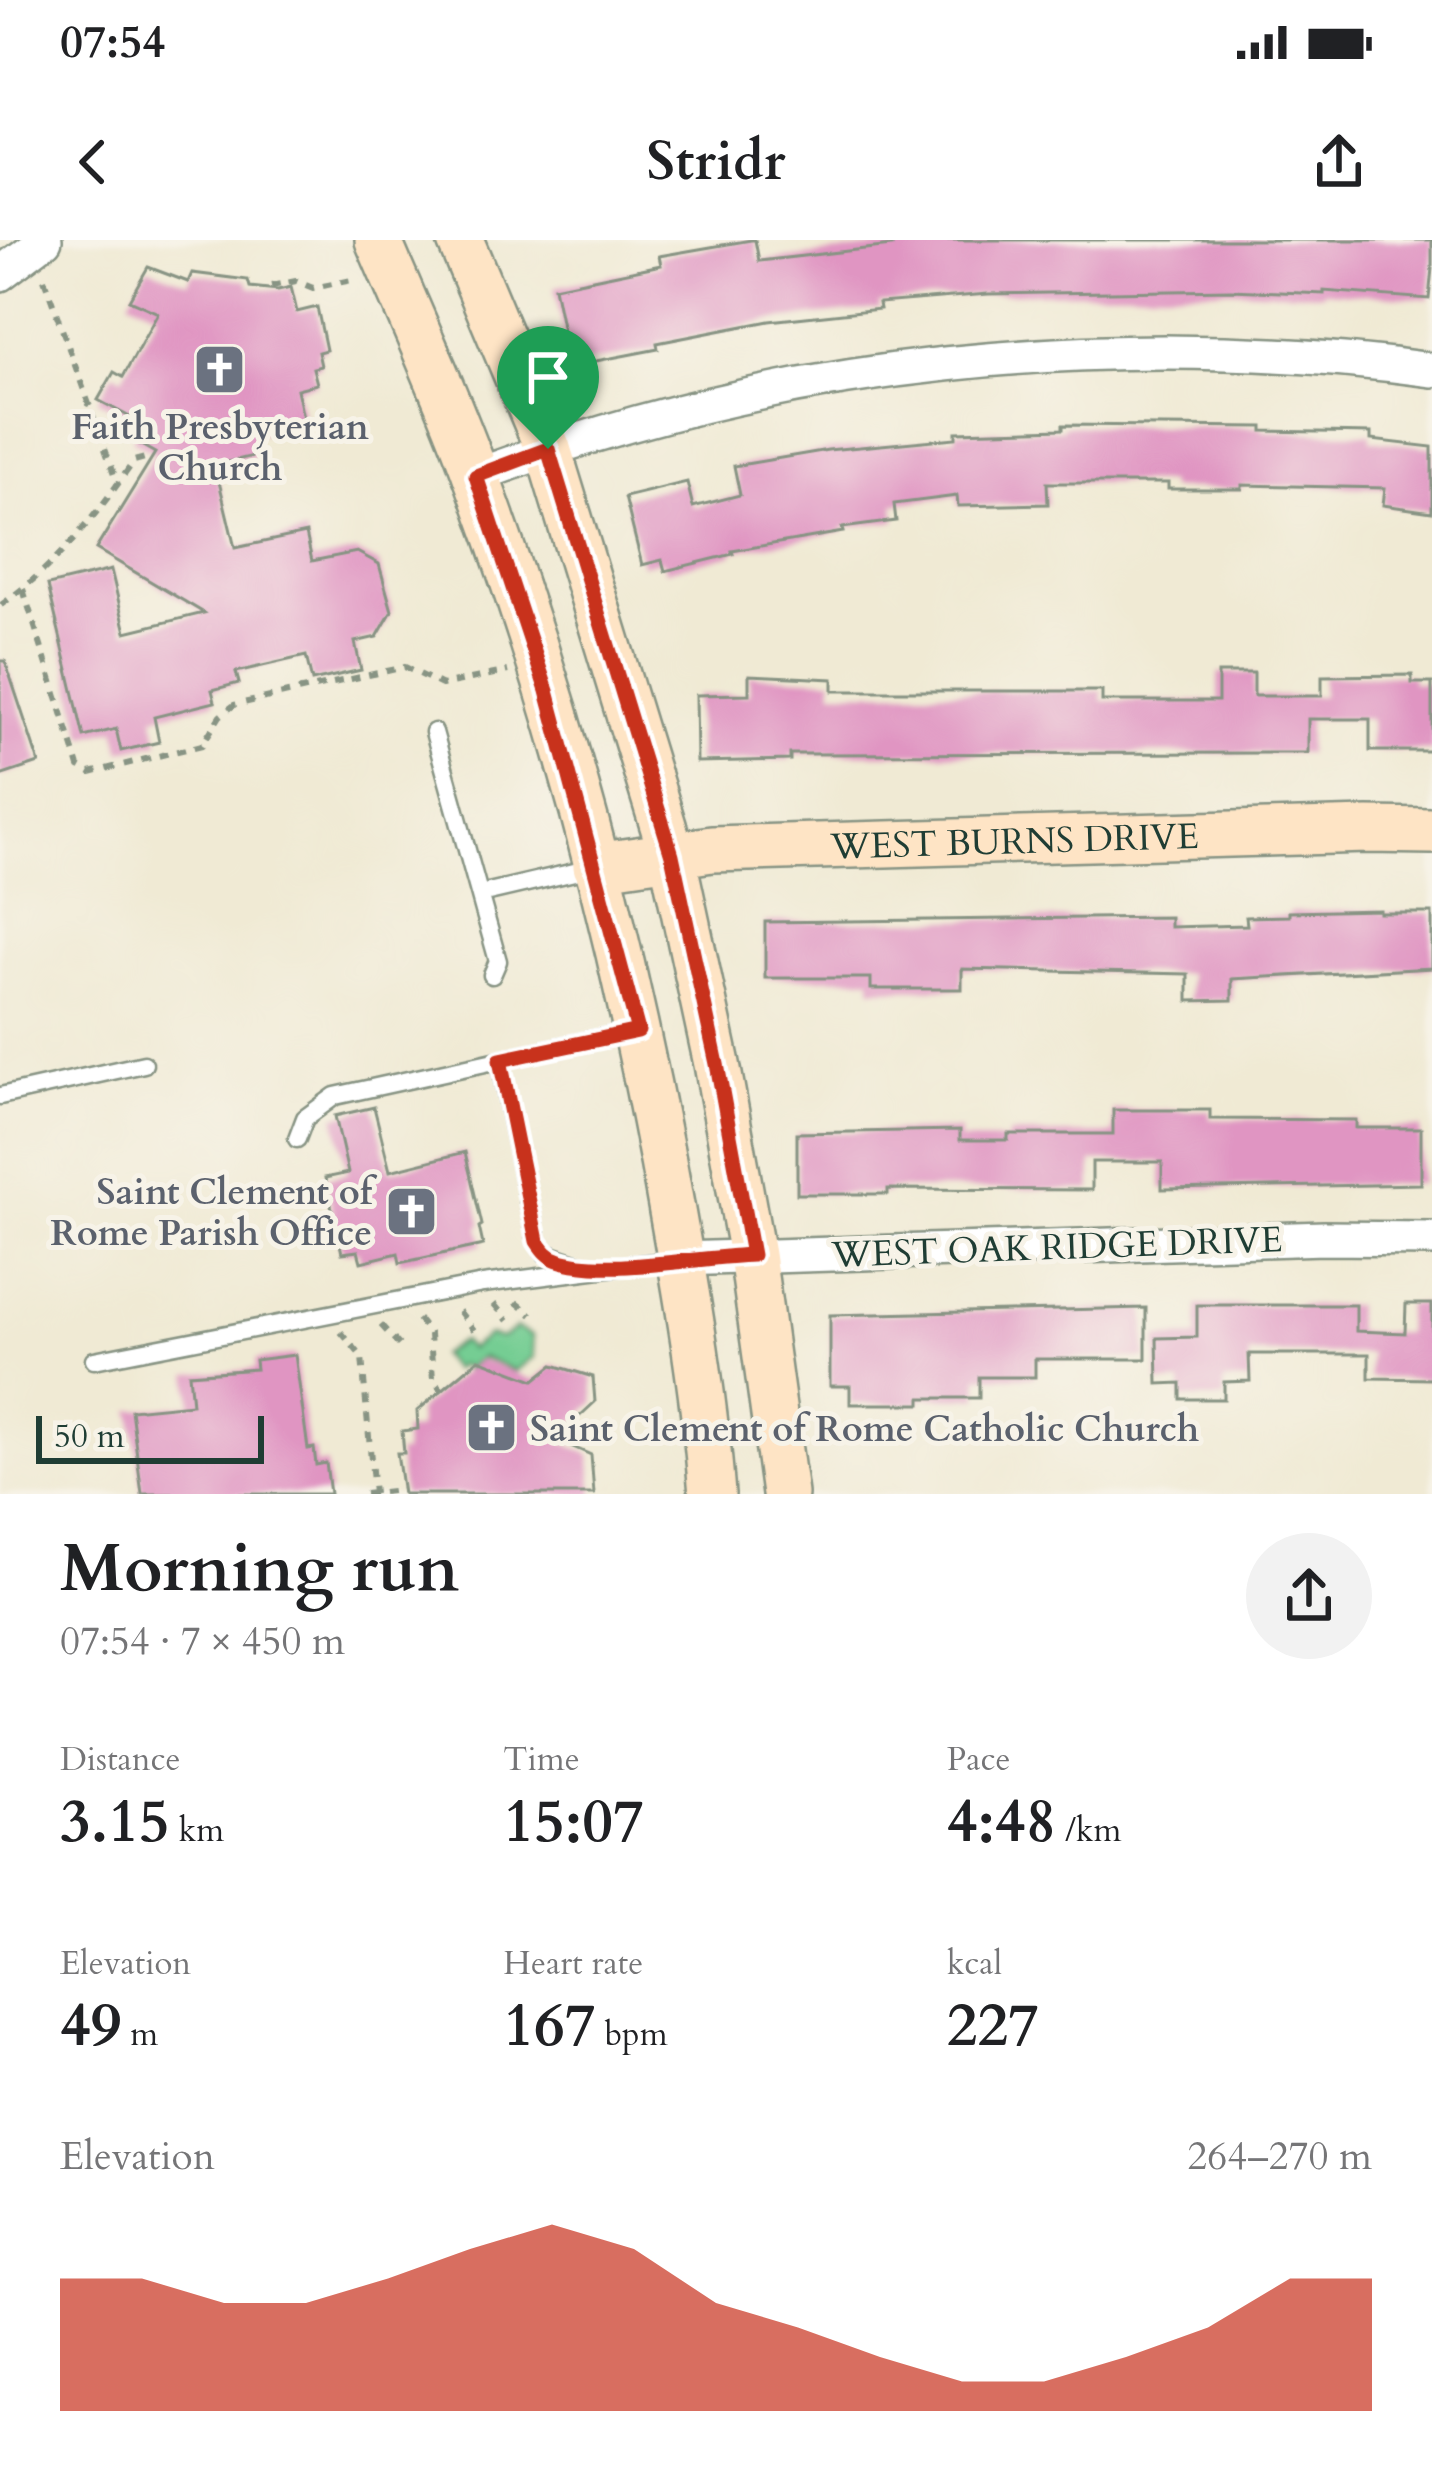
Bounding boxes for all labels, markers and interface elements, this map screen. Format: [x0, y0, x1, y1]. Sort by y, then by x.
text: 07:54 [60, 12, 165, 73]
text: Stridr [646, 126, 786, 199]
icon: back [60, 129, 126, 195]
icon: share [1306, 129, 1372, 195]
pin [497, 326, 599, 449]
church icon: Faith Presbyterian Church [192, 342, 248, 398]
icon: arrive [515, 344, 581, 410]
place label: Faith Presbyterian Church [71, 403, 369, 493]
street label: WEST BURNS DRIVE [829, 812, 1200, 872]
place label: Saint Clement of Rome Parish Office [50, 1168, 378, 1258]
church icon: Saint Clement of Rome Parish Office [383, 1184, 439, 1240]
street label: WEST OAK RIDGE DRIVE [830, 1215, 1283, 1280]
church icon: Saint Clement of Rome Catholic Church [463, 1400, 519, 1456]
place label: Saint Clement of Rome Catholic Church [530, 1405, 1199, 1454]
scale bar [36, 1410, 264, 1463]
text: 50 m [54, 1414, 125, 1459]
text: Morning run [60, 1525, 459, 1614]
button: share [1246, 1533, 1372, 1659]
text: 07:54 · 7 × 450 m [60, 1615, 345, 1668]
text: Distance [60, 1737, 181, 1782]
text: Time [503, 1737, 580, 1782]
text: Pace [947, 1737, 1010, 1782]
text: 3.15 [60, 1782, 170, 1863]
text: 15:07 [503, 1782, 644, 1863]
text: 4:48 [947, 1782, 1056, 1863]
text: km [170, 1808, 224, 1853]
text: /km [1056, 1808, 1121, 1853]
text: Elevation [60, 1941, 191, 1986]
text: Heart rate [503, 1941, 643, 1986]
text: kcal [947, 1941, 1002, 1986]
text: 49 [60, 1986, 121, 2067]
text: 167 [503, 1986, 596, 2067]
text: 227 [947, 1986, 1039, 2067]
text: m [121, 2012, 158, 2057]
text: bpm [596, 2012, 668, 2057]
text: Elevation [60, 2130, 215, 2183]
text: 264–270 m [1187, 2130, 1372, 2183]

